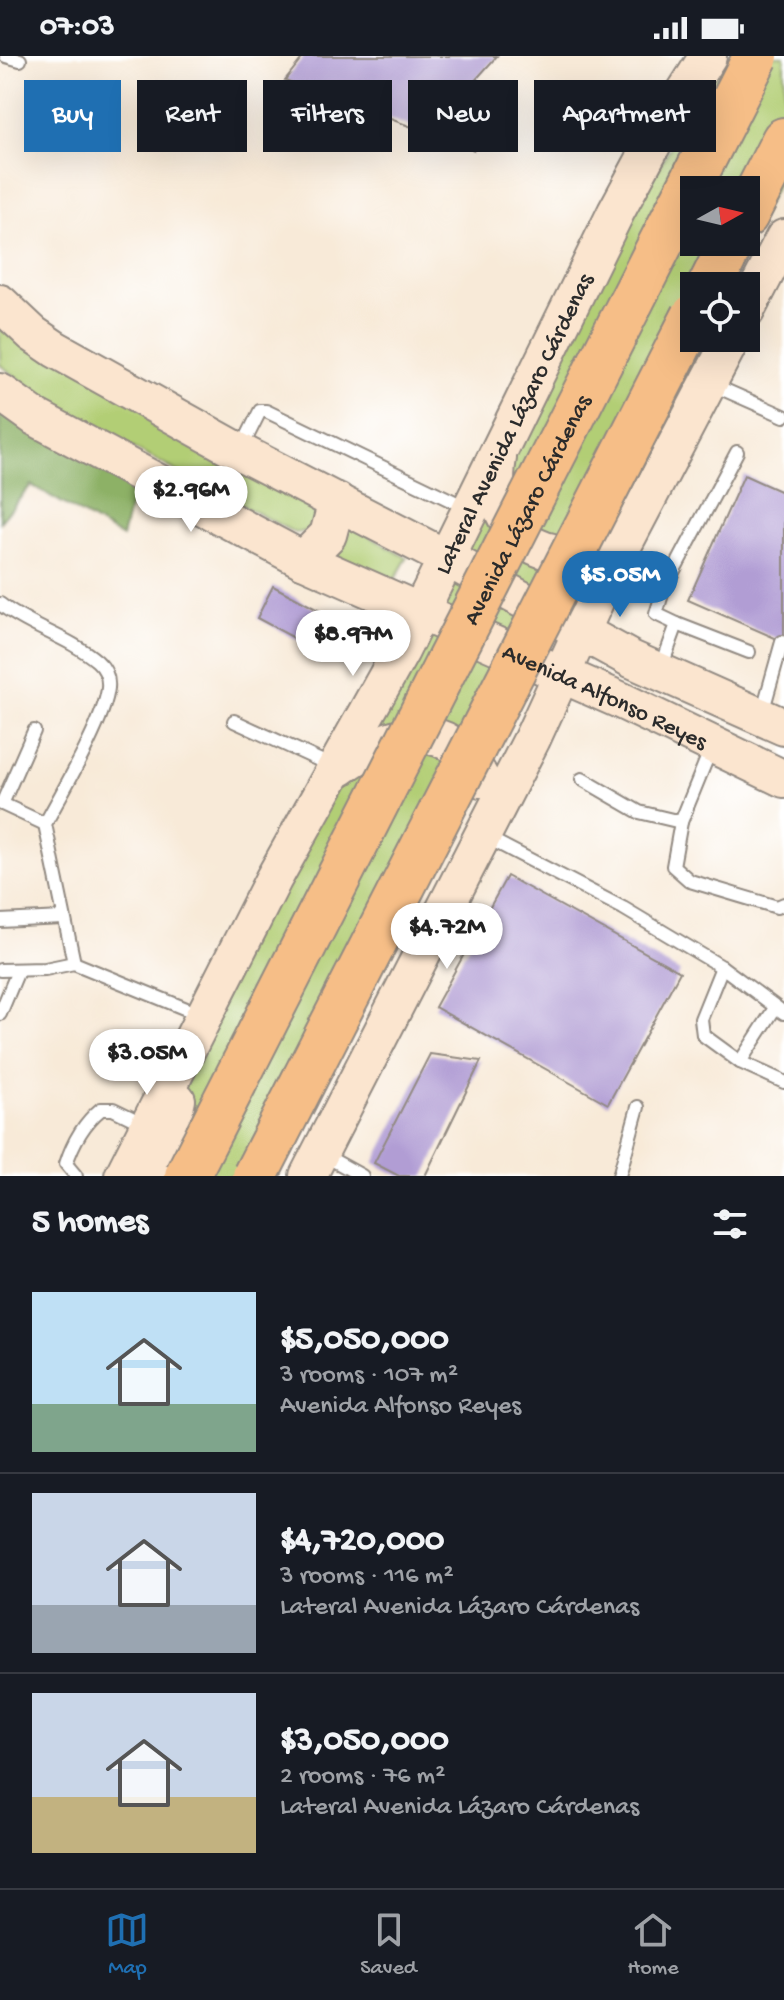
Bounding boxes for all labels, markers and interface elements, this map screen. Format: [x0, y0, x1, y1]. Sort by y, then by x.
text: 07:03 [40, 11, 115, 46]
chip: Buy [24, 80, 121, 152]
chip: Rent [137, 80, 247, 152]
chip: Filters [263, 80, 392, 152]
chip: New [408, 80, 518, 152]
chip: Apartment [534, 80, 716, 152]
north arrow [680, 176, 760, 256]
map controls [680, 176, 760, 352]
street label: Lateral Avenida Lázaro Cárdenas [427, 268, 599, 578]
button: locate [680, 272, 760, 352]
street label: Avenida Lázaro Cárdenas [455, 389, 597, 629]
pin: $2.96M [126, 466, 256, 534]
text: $2.96M [153, 476, 229, 507]
pin: $5.05M [555, 551, 685, 619]
text: $5.05M [580, 561, 660, 592]
pin: $8.97M [288, 610, 418, 678]
text: $8.97M [314, 620, 392, 651]
street label: Avenida Alfonso Reyes [497, 639, 712, 758]
pin: $4.72M [382, 903, 512, 971]
text: $4.72M [409, 913, 485, 944]
pin: $3.05M [82, 1029, 212, 1097]
text: $3.05M [107, 1039, 187, 1070]
icon: filters [708, 1202, 752, 1246]
text: 5 homes [32, 1204, 148, 1244]
text: $5,050,000 [280, 1321, 449, 1361]
icon: home [96, 1324, 192, 1420]
text: 3 rooms · 107 m² [280, 1361, 458, 1392]
text: Avenida Alfonso Reyes [280, 1392, 521, 1423]
text: $4,720,000 [280, 1522, 444, 1562]
icon: home [96, 1525, 192, 1621]
text: 3 rooms · 116 m² [280, 1562, 453, 1593]
text: Lateral Avenida Lázaro Cárdenas [280, 1593, 639, 1624]
text: $3,050,000 [280, 1722, 449, 1762]
icon: home [96, 1725, 192, 1821]
text: 2 rooms · 76 m² [280, 1762, 445, 1793]
text: Lateral Avenida Lázaro Cárdenas [280, 1793, 639, 1824]
tab: Map [105, 1908, 149, 1982]
tab: Saved [360, 1908, 417, 1982]
tab: Home [628, 1908, 679, 1982]

